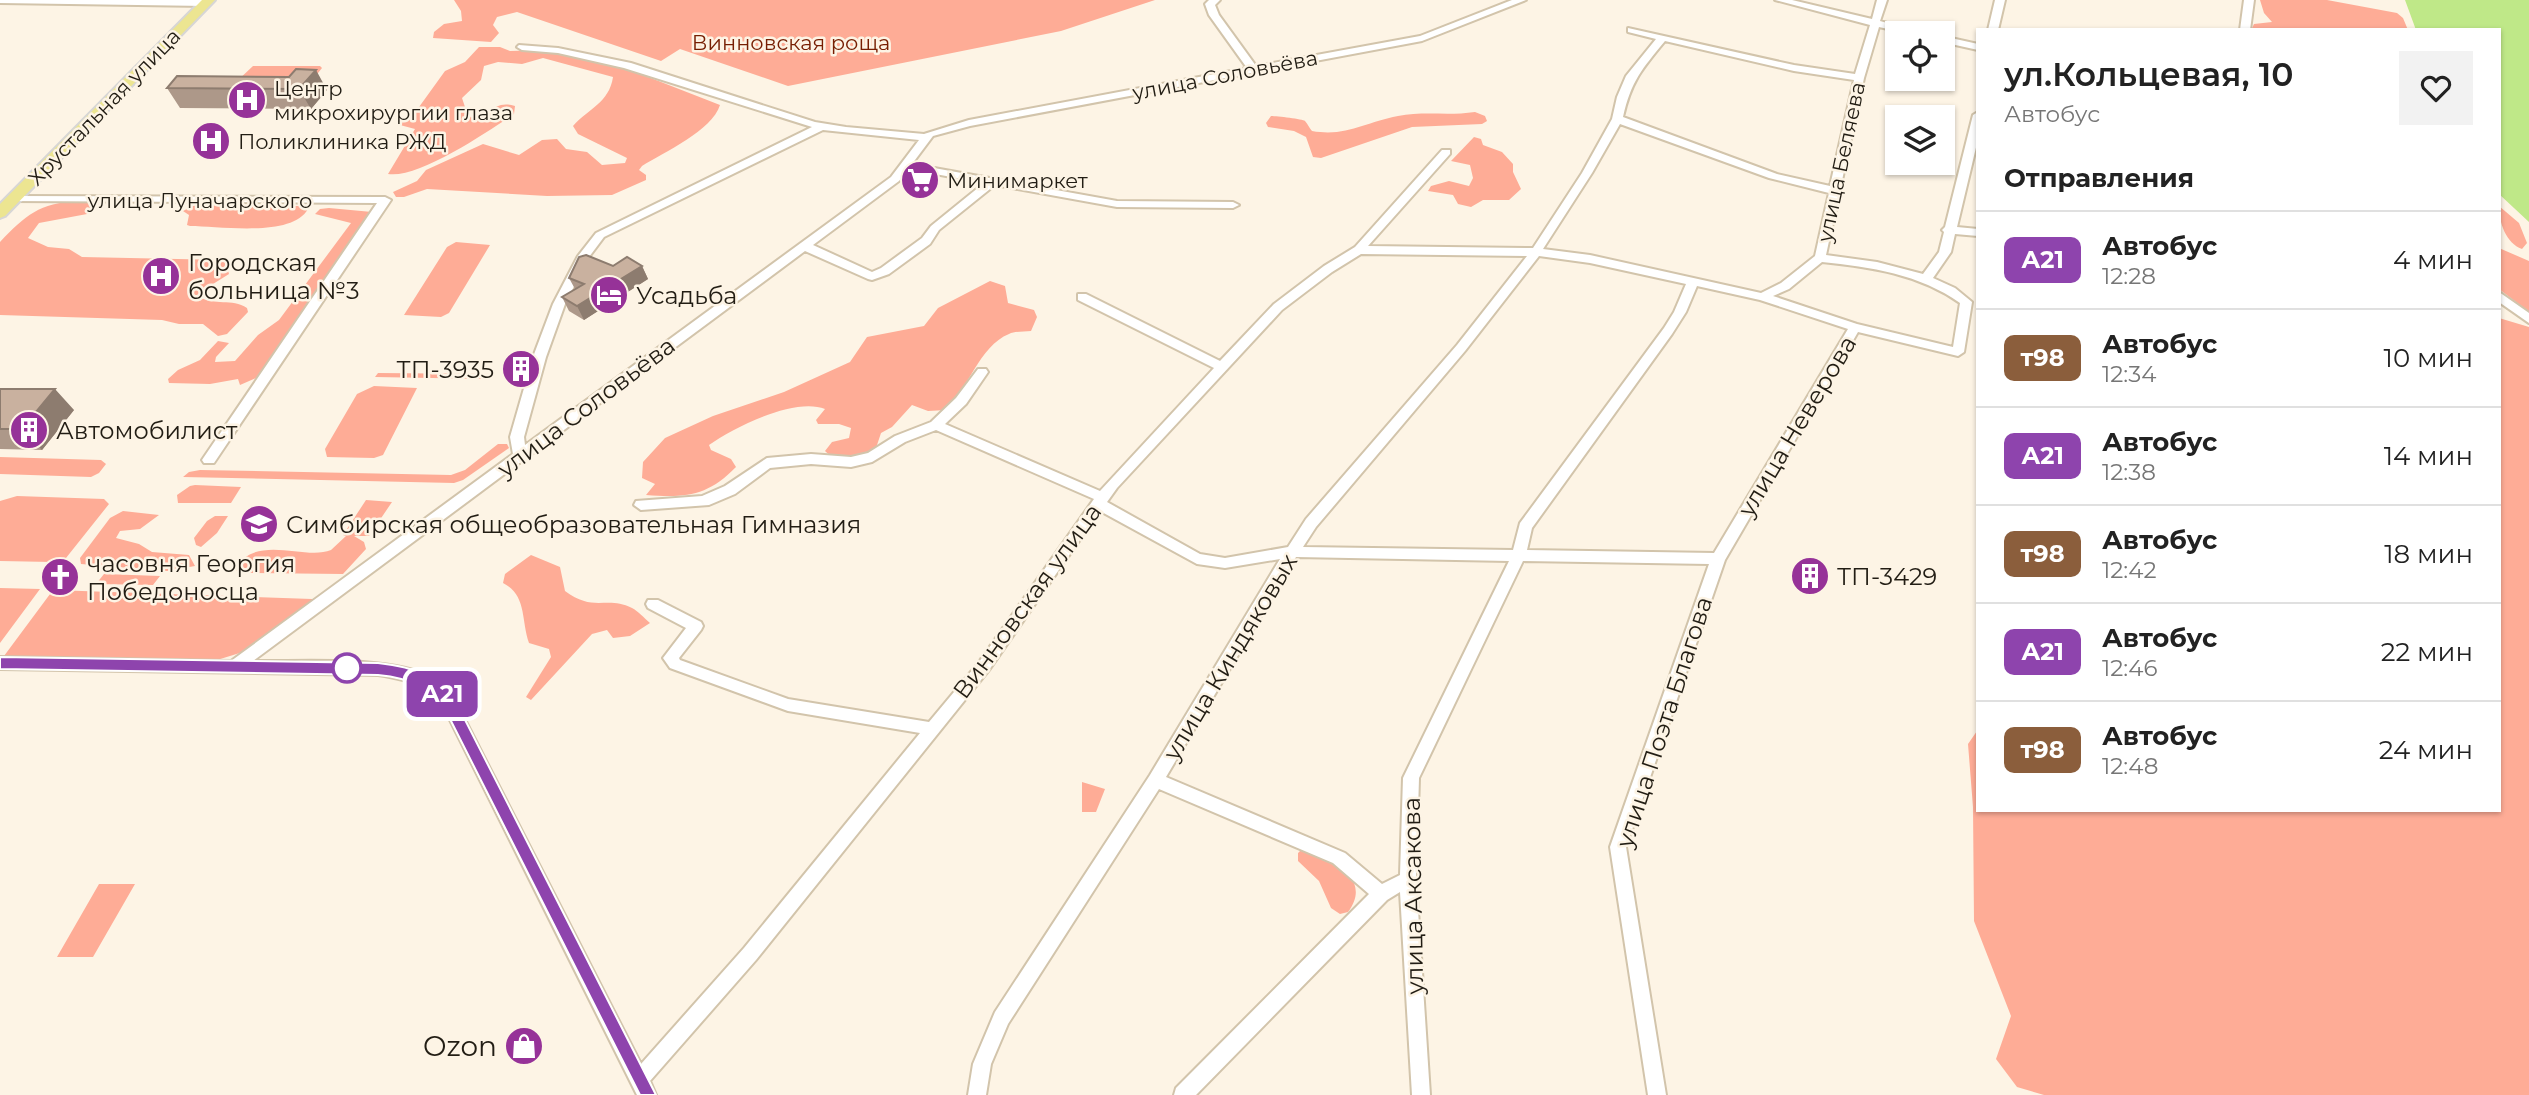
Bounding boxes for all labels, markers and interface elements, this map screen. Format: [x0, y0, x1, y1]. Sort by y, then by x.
map controls [1885, 21, 1955, 175]
button: locate [1885, 21, 1955, 91]
street label: Хрустальная улица [23, 23, 185, 191]
park label: Винновская роща [692, 30, 890, 55]
street label: улица Соловьёва [1129, 45, 1320, 105]
button: heart [2399, 51, 2473, 125]
text: ул.Кольцевая, 10 [2004, 54, 2293, 94]
place label: Центр микрохирургии глаза [274, 76, 513, 125]
hospital icon: Центр микрохирургии глаза [226, 79, 268, 121]
street label: улица Беляева [1812, 80, 1870, 245]
text: Автобус [2004, 100, 2100, 128]
button: layers [1885, 105, 1955, 175]
hospital icon: Поликлиника РЖД [190, 120, 232, 162]
place label: Поликлиника РЖД [238, 129, 447, 154]
supermarket icon: Минимаркет [899, 159, 941, 201]
text: Отправления [2004, 162, 2194, 194]
place label: Минимаркет [947, 168, 1088, 193]
street label: улица Луначарского [87, 188, 312, 213]
text: Автобус [2102, 230, 2217, 262]
text: 4 мин [2393, 244, 2473, 276]
text: А21 [2021, 245, 2064, 274]
place label: Городская больница №3 [188, 248, 360, 305]
hospital icon: Городская больница №3 [140, 255, 182, 297]
text: 12:28 [2102, 262, 2156, 290]
hotel icon: Усадьба [588, 274, 630, 316]
place label: Усадьба [636, 281, 737, 310]
text: Автобус [2102, 328, 2217, 360]
street label: улица Неверова [1731, 330, 1862, 522]
street label: улица Соловьёва [491, 331, 681, 484]
text: 10 мин [2384, 342, 2473, 374]
text: т98 [2021, 343, 2064, 372]
building icon: ТП-3935 [500, 348, 542, 390]
place label: ТП-3935 [397, 355, 494, 384]
text: 12:34 [2102, 360, 2156, 388]
building icon: Автомобилист [8, 409, 50, 451]
place label: Автомобилист [56, 416, 238, 445]
text: Автобус [2102, 426, 2217, 458]
text: 14 мин [2384, 440, 2473, 472]
text: А21 [2021, 441, 2064, 470]
text: 12:38 [2102, 458, 2156, 486]
street label: Винновская улица [947, 498, 1107, 704]
school or university icon: Симбирская общеобразовательная Гимназия [238, 503, 280, 545]
place label: Симбирская общеобразовательная Гимназия [286, 510, 861, 539]
text: Автобус [2102, 524, 2217, 556]
text: 18 мин [2384, 538, 2473, 570]
text: т98 [2021, 539, 2064, 568]
street label: улица Киндяковых [1156, 548, 1303, 766]
place label: часовня Георгия Победоносца [87, 549, 295, 606]
building icon: ТП-3429 [1789, 555, 1831, 597]
church icon: часовня Георгия Победоносца [39, 556, 81, 598]
text: 12:42 [2102, 556, 2156, 584]
place label: ТП-3429 [1837, 562, 1937, 591]
street label: улица Поэта Благова [1609, 593, 1718, 852]
text: Автобус [2102, 622, 2217, 654]
text: 22 мин [2381, 636, 2473, 668]
text: А21 [2021, 637, 2064, 666]
unlabelled marker [332, 653, 362, 683]
text: 12:46 [2102, 654, 2157, 682]
line badge: А21 [402, 671, 482, 717]
text: А21 [421, 679, 463, 708]
text: Автобус [2102, 720, 2217, 752]
text: 24 мин [2379, 734, 2473, 766]
text: т98 [2021, 735, 2064, 764]
text: 12:48 [2102, 752, 2158, 780]
street label: улица Аксакова [1397, 797, 1429, 996]
shop icon: Ozon [503, 1025, 545, 1067]
place label: Ozon [423, 1029, 497, 1063]

